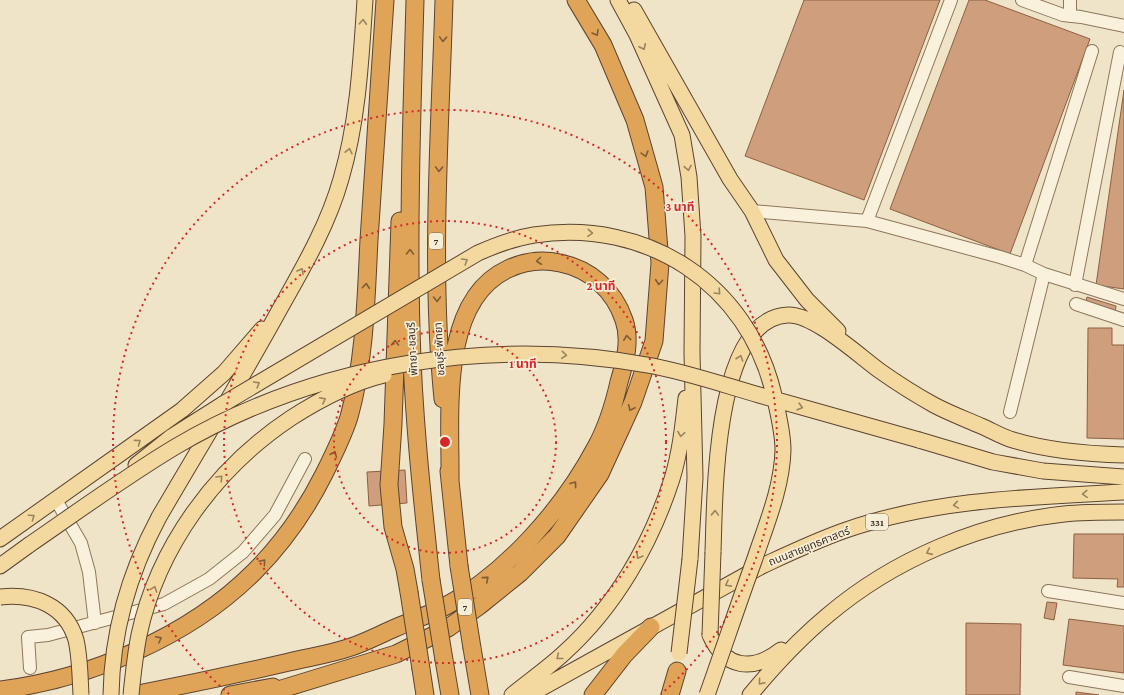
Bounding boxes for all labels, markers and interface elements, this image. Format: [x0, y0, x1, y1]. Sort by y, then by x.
one-way arrow [359, 19, 368, 25]
one-way arrow [592, 29, 599, 36]
one-way arrow [439, 36, 447, 42]
one-way arrow [638, 42, 646, 50]
one-way arrow [344, 148, 352, 154]
one-way arrow [640, 150, 649, 157]
one-way arrow [683, 165, 692, 171]
one-way arrow [434, 166, 443, 172]
text: 3 นาที [666, 200, 694, 214]
one-way arrow [587, 229, 593, 238]
road number: 7 [429, 233, 443, 249]
one-way arrow [406, 249, 414, 255]
one-way arrow [536, 256, 542, 265]
one-way arrow [461, 258, 468, 265]
one-way arrow [296, 268, 304, 275]
text: 2 นาที [586, 279, 616, 293]
one-way arrow [654, 279, 663, 285]
one-way arrow [362, 283, 371, 289]
one-way arrow [713, 287, 721, 295]
one-way arrow [433, 296, 441, 302]
street label: พัทยา-ชลบุรี [405, 321, 420, 376]
street label: ชลบุรี-พัทยา [432, 322, 447, 376]
one-way arrow [622, 335, 631, 341]
one-way arrow [391, 340, 400, 346]
one-way arrow [561, 350, 567, 359]
one-way arrow [735, 355, 743, 362]
text: 1 นาที [509, 357, 537, 371]
one-way arrow [253, 381, 260, 388]
one-way arrow [318, 397, 326, 404]
one-way arrow [797, 402, 803, 410]
one-way arrow [628, 404, 636, 411]
one-way arrow [677, 430, 686, 437]
centre of rings [438, 435, 452, 449]
one-way arrow [134, 440, 141, 447]
one-way arrow [329, 450, 337, 458]
one-way arrow [215, 475, 223, 483]
one-way arrow [569, 481, 576, 488]
one-way arrow [1082, 490, 1088, 499]
one-way arrow [953, 500, 959, 509]
one-way arrow [710, 510, 719, 516]
one-way arrow [28, 514, 35, 522]
road number: 331 [866, 514, 888, 530]
street label: ถนนสายยุทธศาสตร์ [767, 524, 852, 569]
one-way arrow [925, 548, 932, 556]
one-way arrow [637, 552, 644, 559]
one-way arrow [258, 559, 265, 566]
one-way arrow [481, 577, 489, 584]
one-way arrow [725, 579, 732, 586]
one-way arrow [149, 586, 157, 593]
road number: 7 [458, 599, 472, 615]
one-way arrow [155, 636, 163, 644]
one-way arrow [556, 653, 563, 660]
one-way arrow [758, 677, 765, 685]

